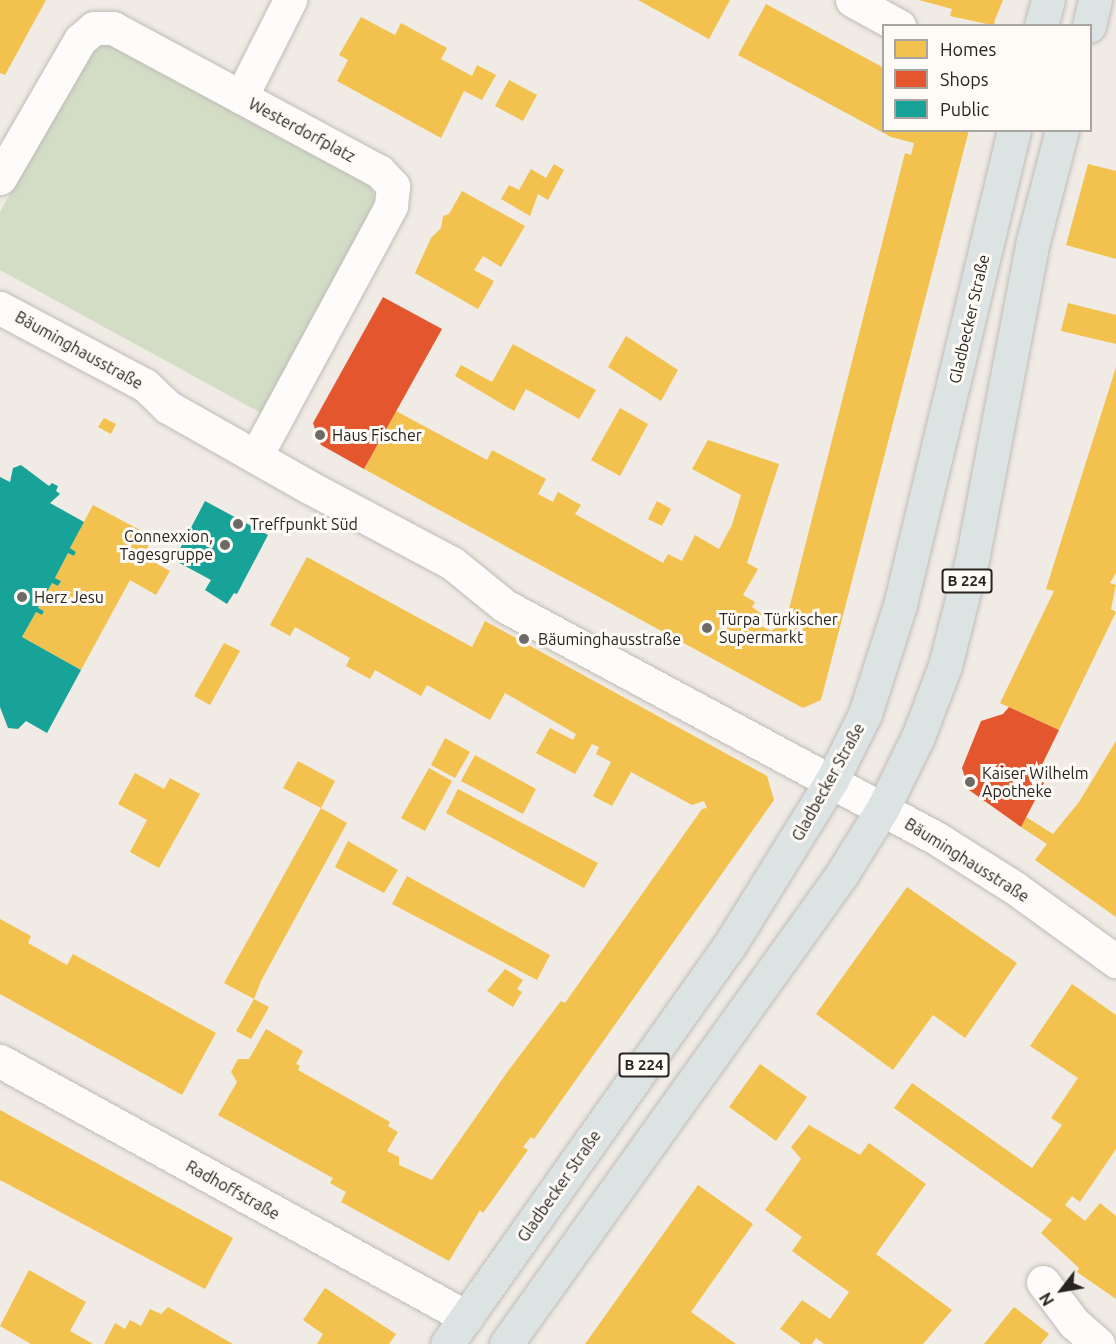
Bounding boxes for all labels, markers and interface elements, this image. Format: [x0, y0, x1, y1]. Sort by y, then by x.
legend [882, 24, 1092, 132]
text: Homes [940, 39, 996, 59]
text: Shops [940, 69, 989, 89]
street label: Westerdorfplatz [245, 94, 359, 166]
text: Public [940, 99, 989, 119]
street label: Gladbecker Straße [945, 253, 993, 385]
street label: Bäuminghausstraße [12, 307, 146, 393]
place label: Haus Fischer [332, 425, 422, 445]
marker: Haus Fischer [313, 428, 327, 442]
place label: Treffpunkt Süd [250, 514, 358, 534]
marker: Treffpunkt Süd [231, 517, 245, 531]
place label: Connexxion, Tagesgruppe [120, 526, 213, 564]
marker: Connexxion, Tagesgruppe [218, 538, 232, 552]
road number: B 224 [942, 569, 992, 593]
place label: Herz Jesu [34, 587, 104, 607]
marker: Herz Jesu [15, 590, 29, 604]
place label: Türpa Türkischer Supermarkt [719, 609, 838, 647]
marker: Türpa Türkischer Supermarkt [700, 621, 714, 635]
place label: Bäuminghausstraße [538, 629, 681, 649]
marker: Bäuminghausstraße [515, 630, 533, 648]
street label: Gladbecker Straße [788, 720, 868, 844]
place label: Kaiser Wilhelm Apotheke [982, 763, 1089, 801]
marker: Kaiser Wilhelm Apotheke [963, 775, 977, 789]
street label: Bäuminghausstraße [901, 814, 1033, 906]
road number: B 224 [618, 1053, 670, 1077]
street label: Gladbecker Straße [513, 1126, 605, 1246]
street label: Radhoffstraße [183, 1156, 283, 1224]
north arrow [1032, 1260, 1092, 1320]
text: N [1036, 1290, 1057, 1309]

